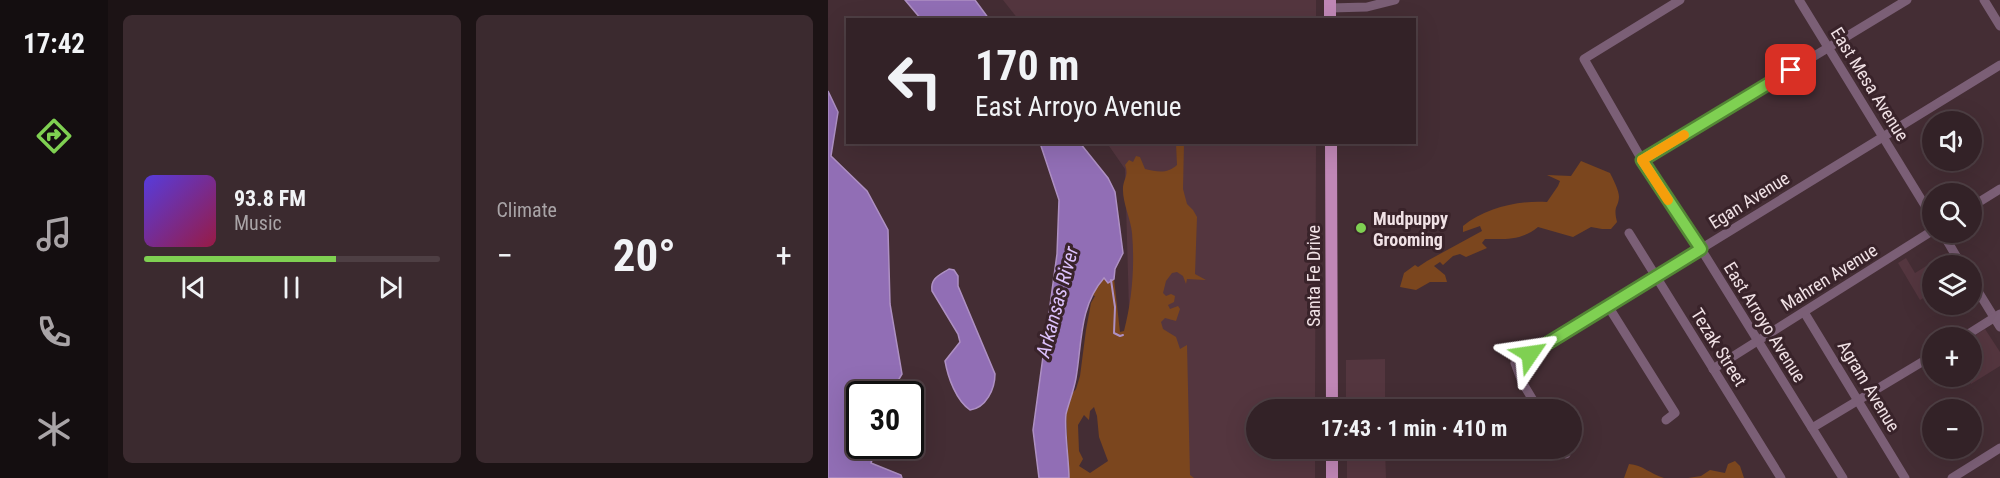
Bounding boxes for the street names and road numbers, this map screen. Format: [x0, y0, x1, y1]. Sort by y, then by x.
street label: East Mesa Avenue [1827, 23, 1913, 145]
street label: Egan Avenue [1705, 167, 1793, 233]
street label: Santa Fe Drive [1303, 225, 1324, 327]
street label: Mahren Avenue [1777, 239, 1881, 315]
street label: East Arroyo Avenue [1720, 258, 1810, 386]
street label: Tezak Street [1687, 304, 1751, 390]
street label: Agram Avenue [1834, 337, 1904, 435]

